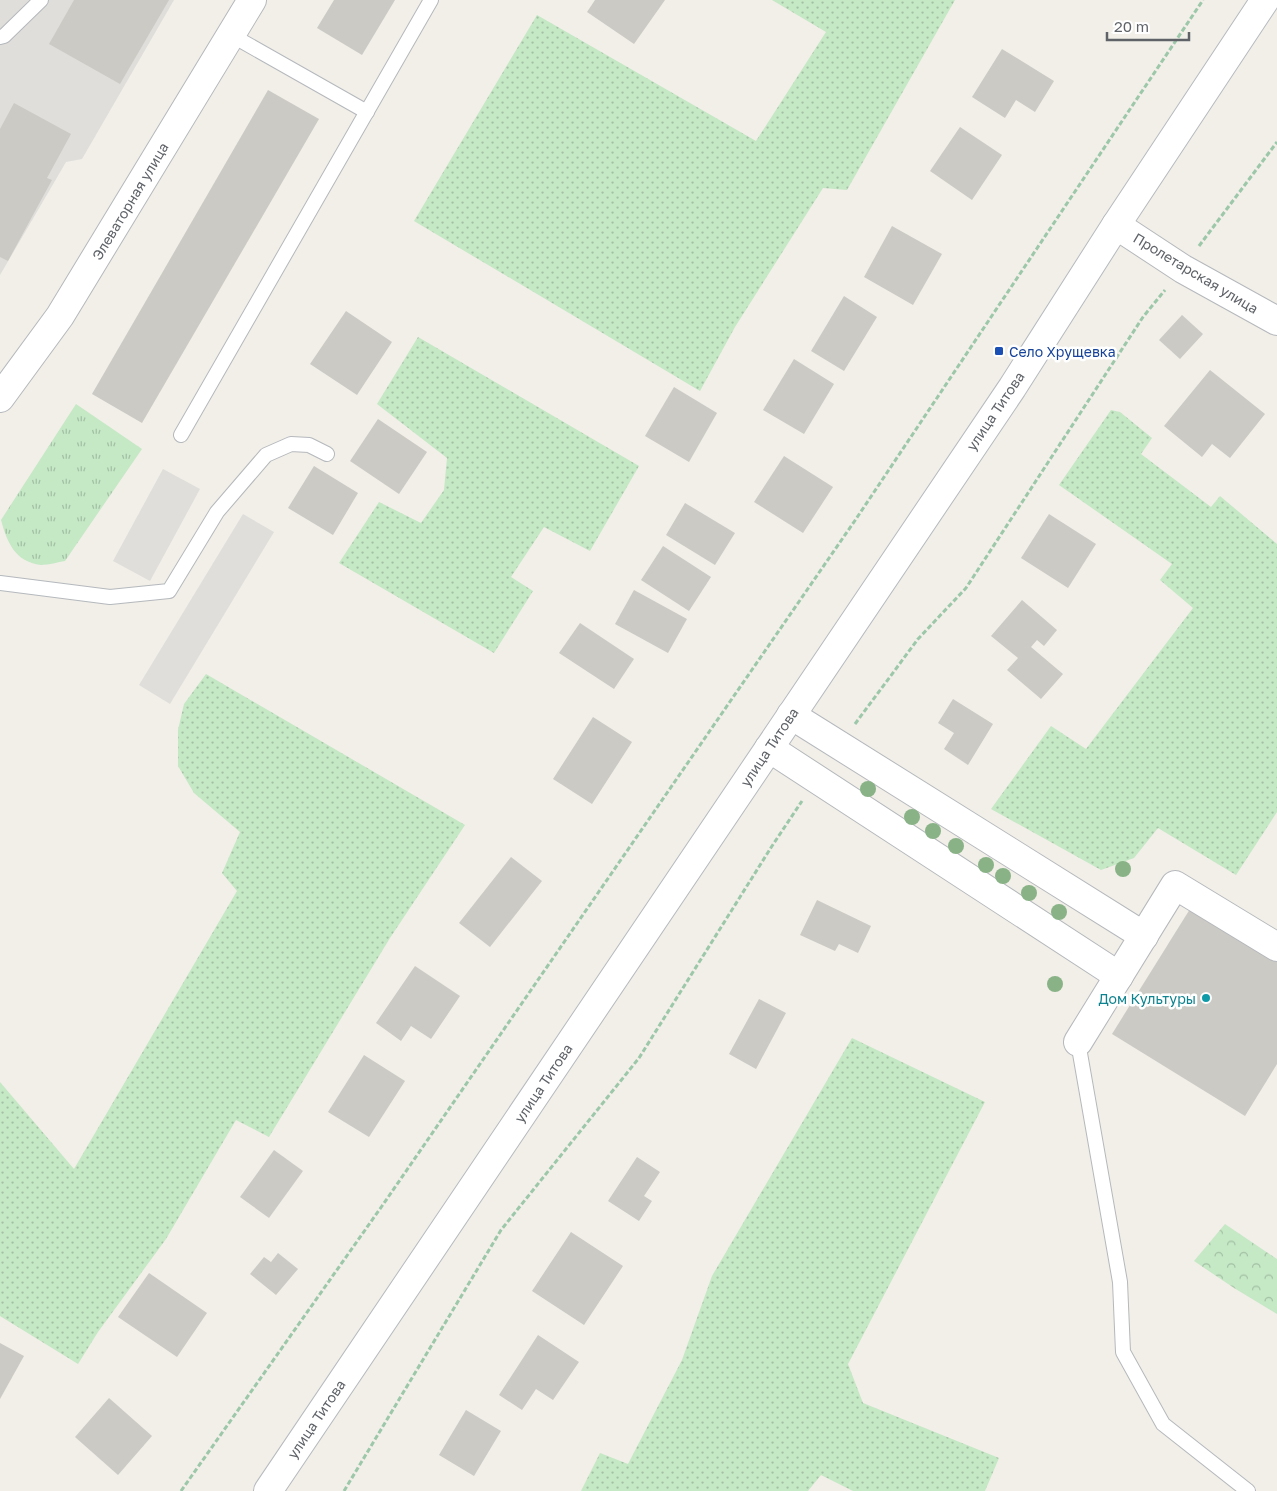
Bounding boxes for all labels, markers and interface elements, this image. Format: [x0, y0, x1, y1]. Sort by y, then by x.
scale bar [1107, 10, 1190, 42]
text: 20 m [1114, 17, 1149, 35]
street label: Элеваторная улица [88, 139, 172, 263]
street label: Пролетарская улица [1131, 229, 1261, 317]
place label: Село Хрущевка [1009, 343, 1116, 360]
marker: Село Хрущевка [993, 345, 1005, 357]
street label: улица Титова [962, 368, 1028, 454]
street label: улица Титова [736, 704, 802, 790]
place label: Дом Культуры [1098, 990, 1196, 1007]
marker: Дом Культуры [1200, 992, 1212, 1004]
street label: улица Титова [510, 1040, 576, 1126]
street label: улица Титова [283, 1376, 349, 1462]

